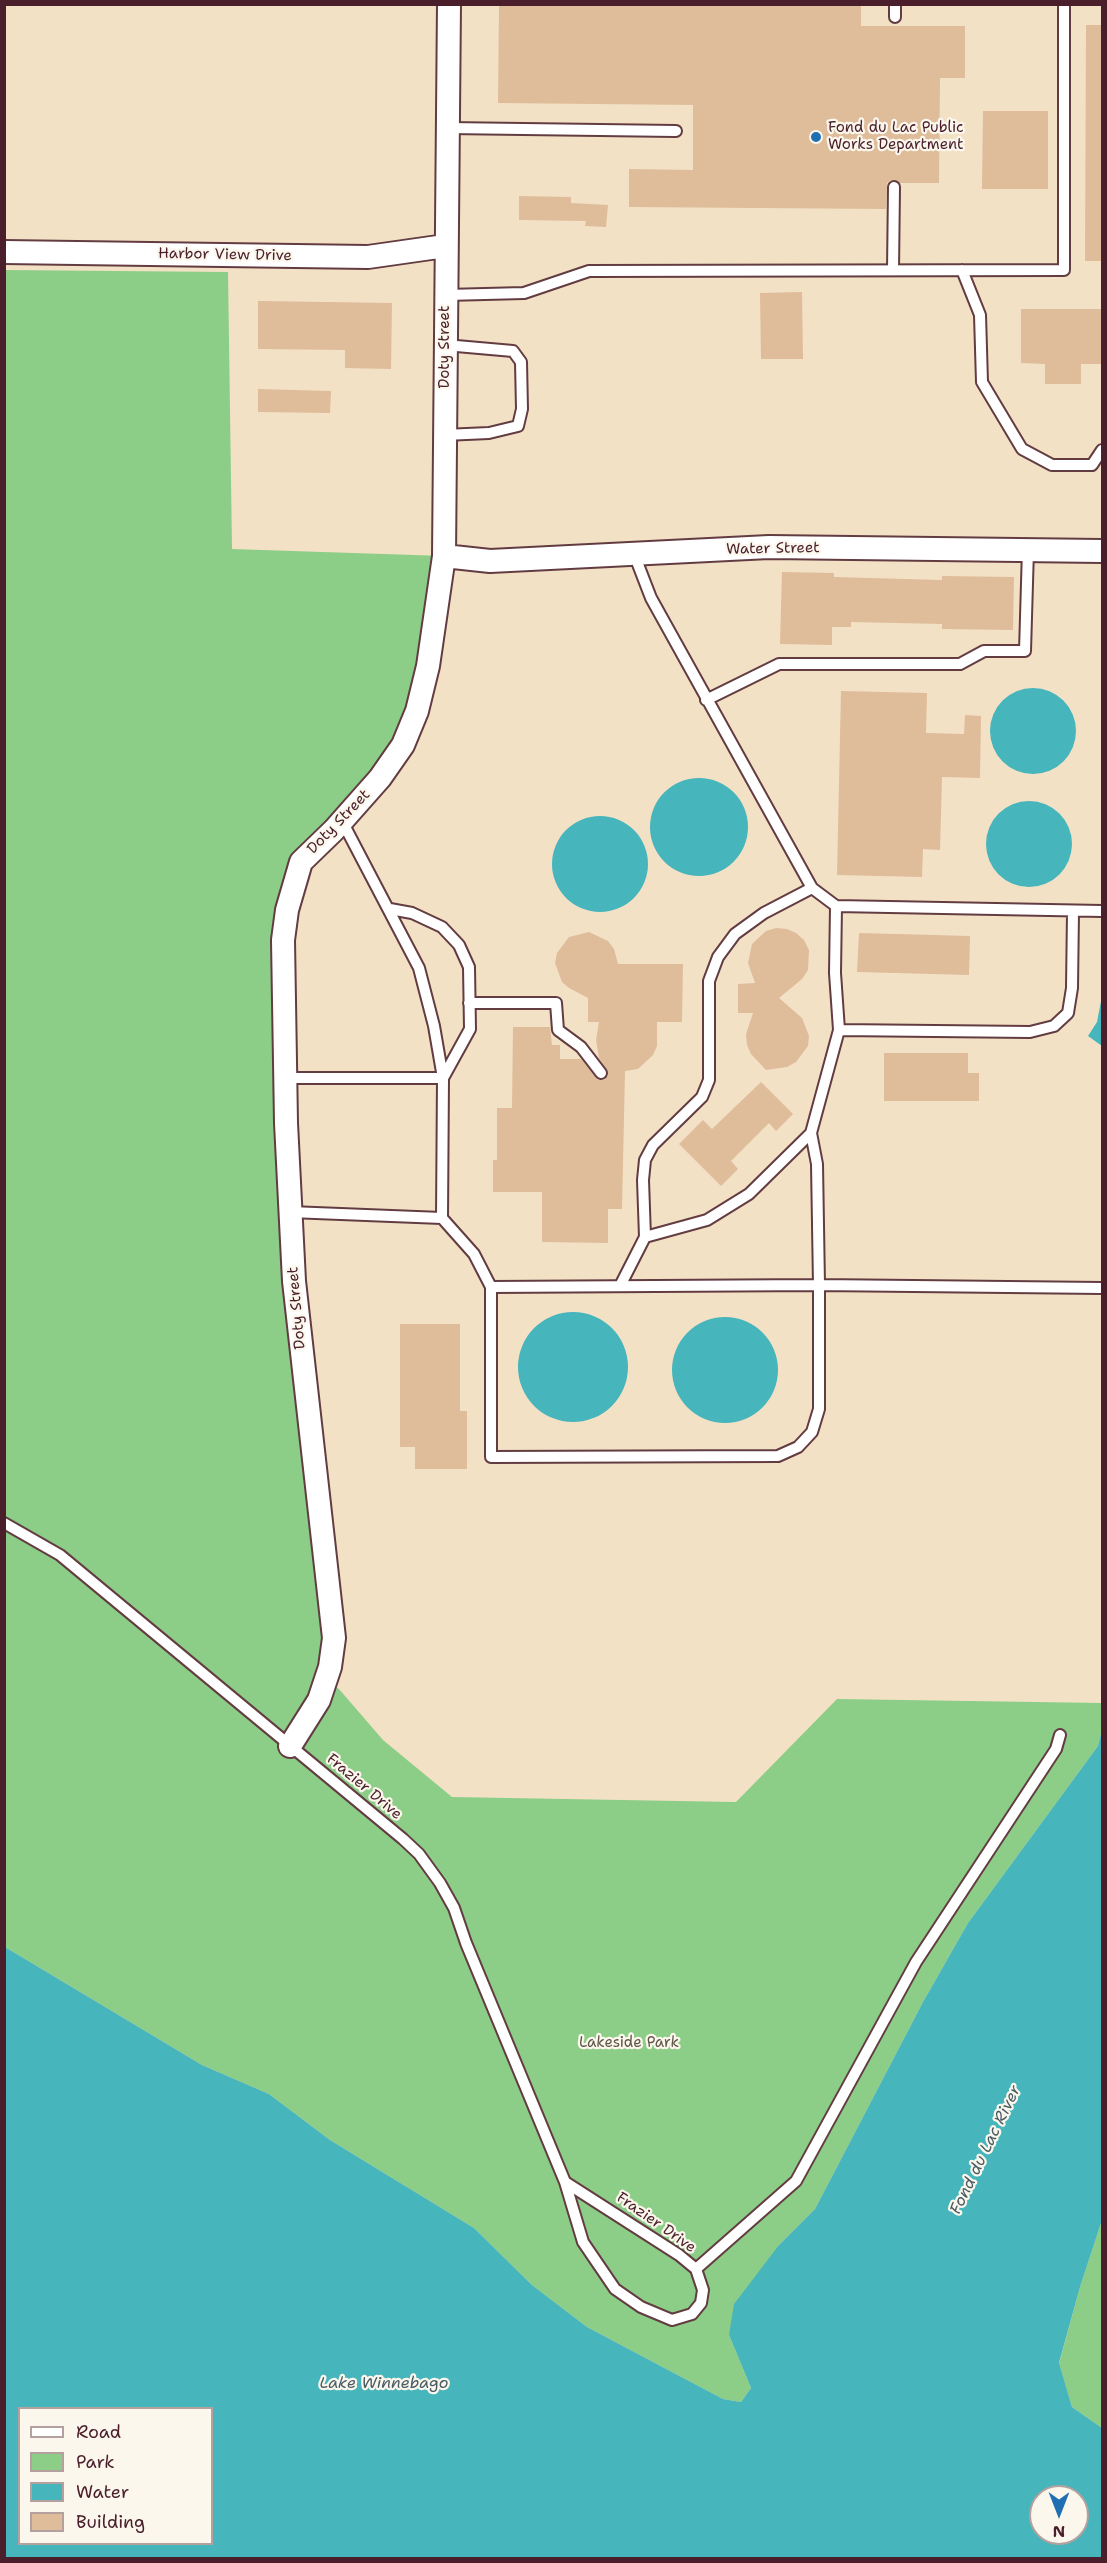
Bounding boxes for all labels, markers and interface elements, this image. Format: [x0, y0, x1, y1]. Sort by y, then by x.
place label: Fond du Lac Public Works Department [828, 119, 964, 154]
marker: Fond du Lac Public Works Department [809, 130, 823, 144]
street label: Harbor View Drive [158, 245, 292, 265]
street label: Doty Street [436, 306, 454, 388]
street label: Water Street [726, 539, 820, 559]
street label: Doty Street [304, 786, 374, 858]
street label: Doty Street [284, 1266, 310, 1350]
street label: Frazier Drive [323, 1750, 405, 1824]
park label: Lakeside Park [579, 2034, 679, 2052]
water label: Fond du Lac River [946, 2082, 1026, 2218]
street label: Frazier Drive [613, 2189, 699, 2257]
water label: Lake Winnebago [320, 2374, 448, 2394]
legend [18, 2407, 213, 2545]
text: Road [76, 2420, 121, 2444]
text: Park [76, 2450, 115, 2474]
text: Water [76, 2480, 129, 2504]
north arrow [1029, 2485, 1089, 2545]
text: Building [76, 2510, 145, 2534]
text: N [1053, 2521, 1065, 2542]

